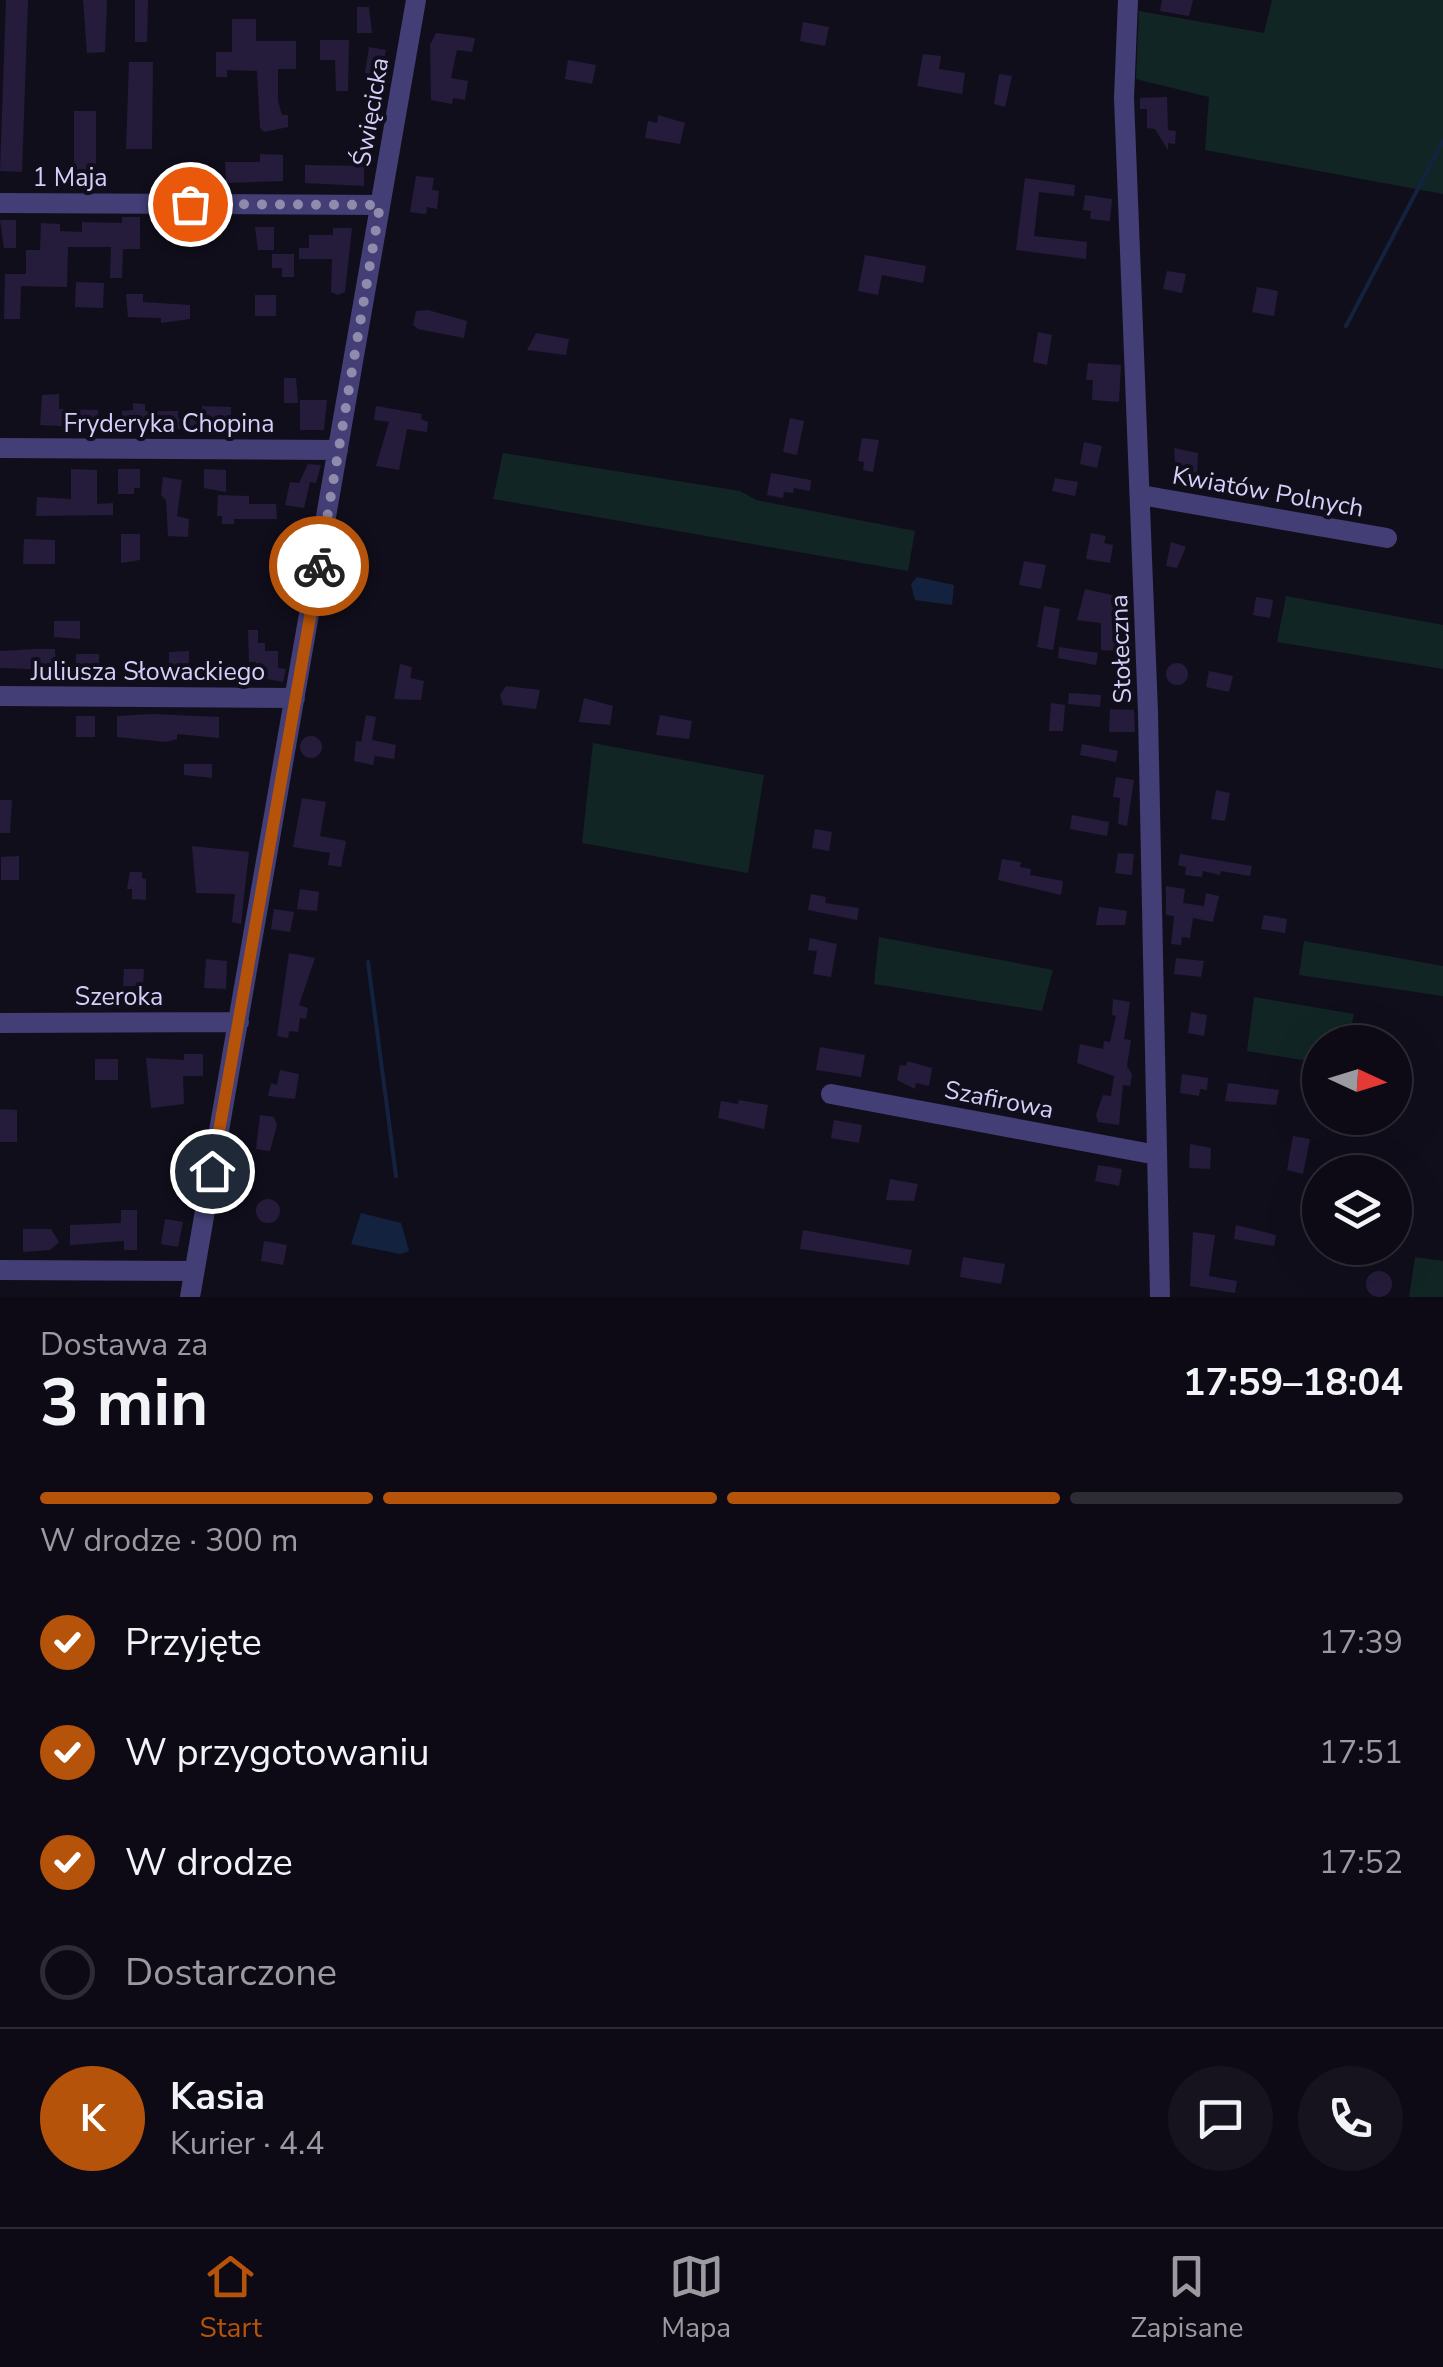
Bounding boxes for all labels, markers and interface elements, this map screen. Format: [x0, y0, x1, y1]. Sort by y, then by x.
street label: Święcicka [345, 55, 397, 169]
street label: 1 Maja [32, 161, 108, 195]
pin [148, 162, 233, 247]
icon: bag [163, 177, 218, 232]
street label: Fryderyka Chopina [63, 407, 275, 441]
street label: Kwiatów Polnych [1170, 458, 1366, 526]
courier [269, 516, 369, 616]
icon: bike [292, 539, 347, 594]
street label: Stołeczna [1102, 594, 1140, 704]
street label: Juliusza Słowackiego [30, 655, 265, 689]
street label: Szeroka [75, 980, 163, 1014]
north arrow [1302, 1025, 1412, 1135]
map controls [1302, 1025, 1412, 1265]
street label: Szafirowa [941, 1073, 1057, 1127]
pin [170, 1129, 255, 1214]
icon: home [185, 1144, 240, 1199]
button: layers [1302, 1155, 1412, 1265]
text: Dostawa za [40, 1323, 208, 1366]
text: 17:59–18:04 [1183, 1357, 1403, 1408]
text: 3 min [40, 1359, 208, 1448]
text: W drodze · 300 m [40, 1519, 298, 1562]
icon: check [40, 1615, 95, 1670]
text: Przyjęte [125, 1617, 262, 1668]
text: 17:39 [1319, 1621, 1403, 1664]
icon: check [40, 1725, 95, 1780]
text: W przygotowaniu [125, 1727, 430, 1778]
text: 17:51 [1319, 1731, 1403, 1774]
icon: check [40, 1835, 95, 1890]
text: W drodze [125, 1837, 293, 1888]
text: 17:52 [1319, 1841, 1403, 1884]
text: Dostarczone [125, 1947, 337, 1998]
button: chat [1168, 2066, 1273, 2171]
button: phone [1298, 2066, 1403, 2171]
text: Kasia [170, 2071, 265, 2122]
text: K [80, 2093, 105, 2144]
text: Kurier · 4.4 [170, 2122, 324, 2165]
tab: Start [200, 2249, 262, 2347]
tab: Mapa [661, 2249, 731, 2347]
tab: Zapisane [1130, 2249, 1243, 2347]

